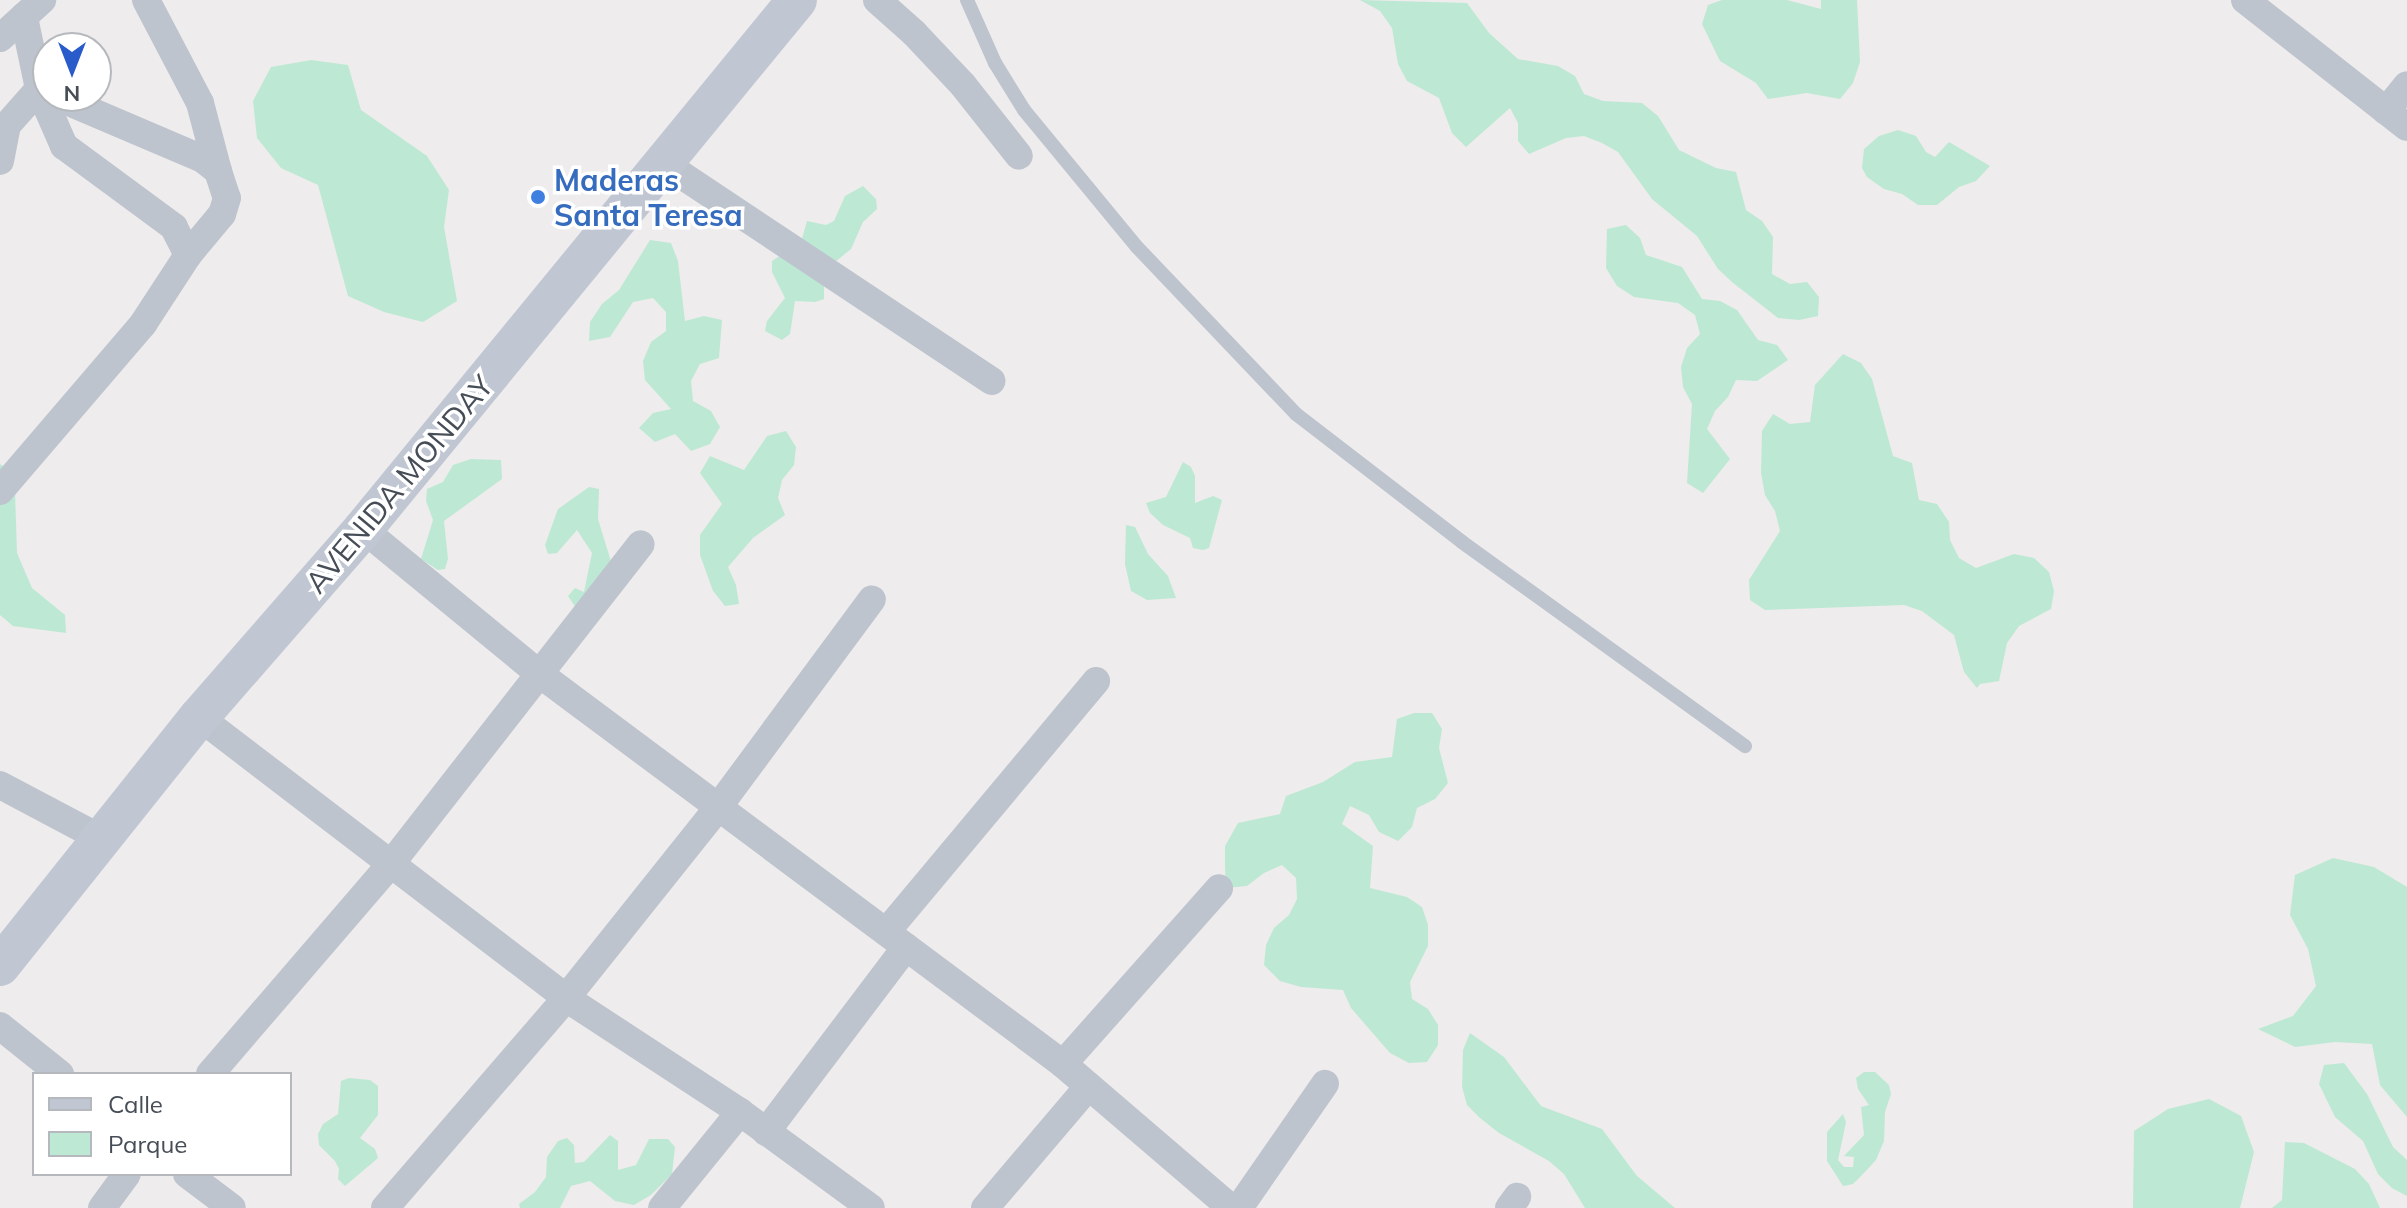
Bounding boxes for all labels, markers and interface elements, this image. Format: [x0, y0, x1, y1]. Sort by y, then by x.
north arrow [32, 32, 112, 112]
text: N [64, 80, 80, 108]
place label: Maderas Santa Teresa [554, 162, 743, 232]
marker: Maderas Santa Teresa [529, 188, 547, 206]
street label: AVENIDA MONDAY [298, 368, 500, 600]
legend [32, 1072, 292, 1176]
text: Calle [108, 1089, 163, 1119]
text: Parque [108, 1129, 187, 1159]

